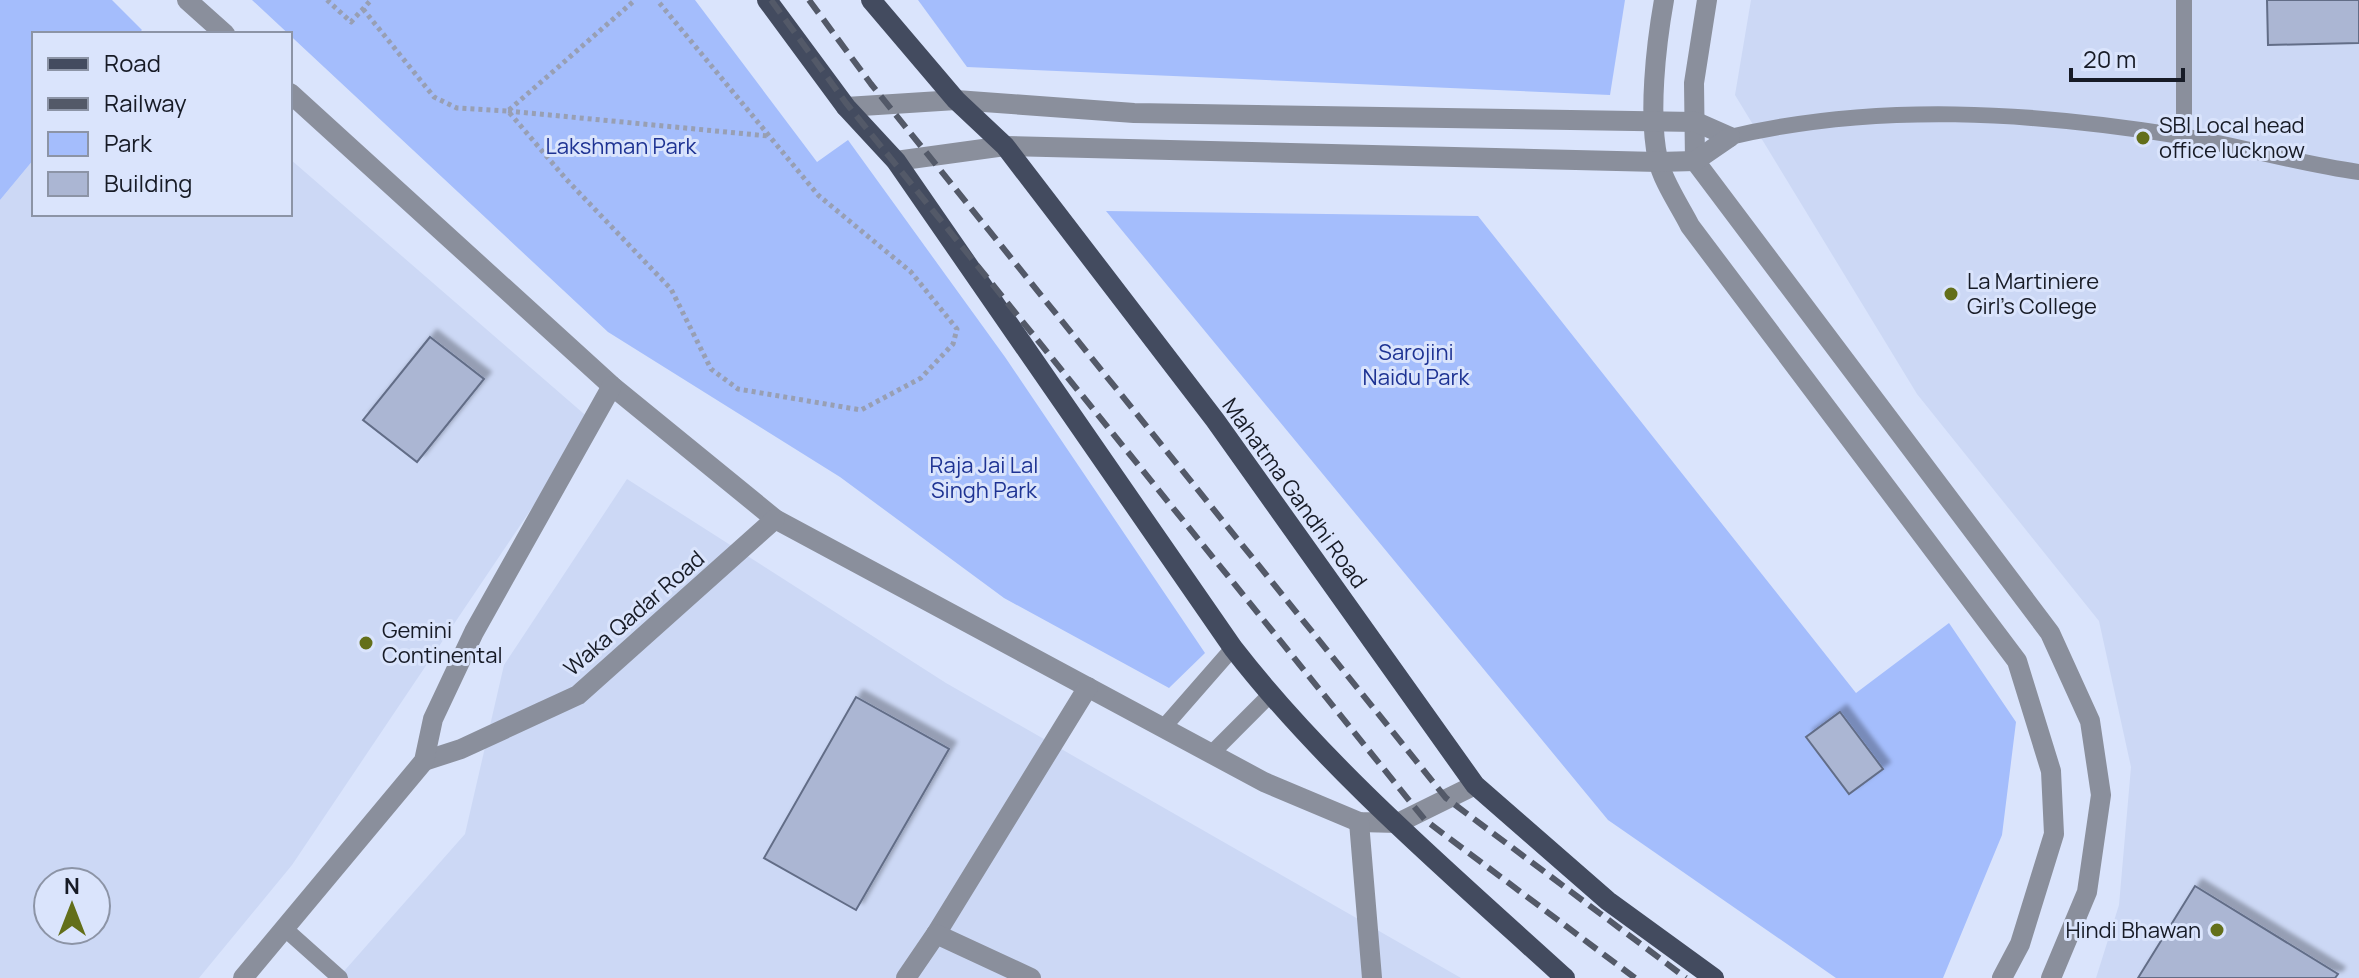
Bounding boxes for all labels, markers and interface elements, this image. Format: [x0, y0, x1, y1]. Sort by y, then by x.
legend [32, 32, 292, 216]
scale bar [2071, 32, 2183, 82]
text: 20 m [2083, 42, 2136, 75]
text: Road [104, 46, 161, 79]
text: Railway [104, 86, 187, 119]
place label: SBI Local head office lucknow [2159, 110, 2305, 165]
text: Park [104, 126, 153, 159]
marker: SBI Local head office lucknow [2134, 129, 2152, 147]
park label: Lakshman Park [546, 131, 698, 161]
text: Building [104, 166, 192, 199]
place label: La Martiniere Girl's College [1967, 266, 2099, 321]
marker: La Martiniere Girl's College [1942, 285, 1960, 303]
park label: Sarojini Naidu Park [1363, 337, 1470, 392]
street label: Mahatma Gandhi Road [1216, 392, 1374, 594]
park label: Raja Jai Lal Singh Park [930, 450, 1038, 505]
street label: Waka Qadar Road [557, 544, 711, 682]
place label: Gemini Continental [382, 615, 503, 670]
marker: Gemini Continental [357, 634, 375, 652]
north arrow [32, 866, 112, 946]
text: N [64, 871, 80, 901]
place label: Hindi Bhawan [2065, 915, 2201, 945]
marker: Hindi Bhawan [2208, 921, 2226, 939]

